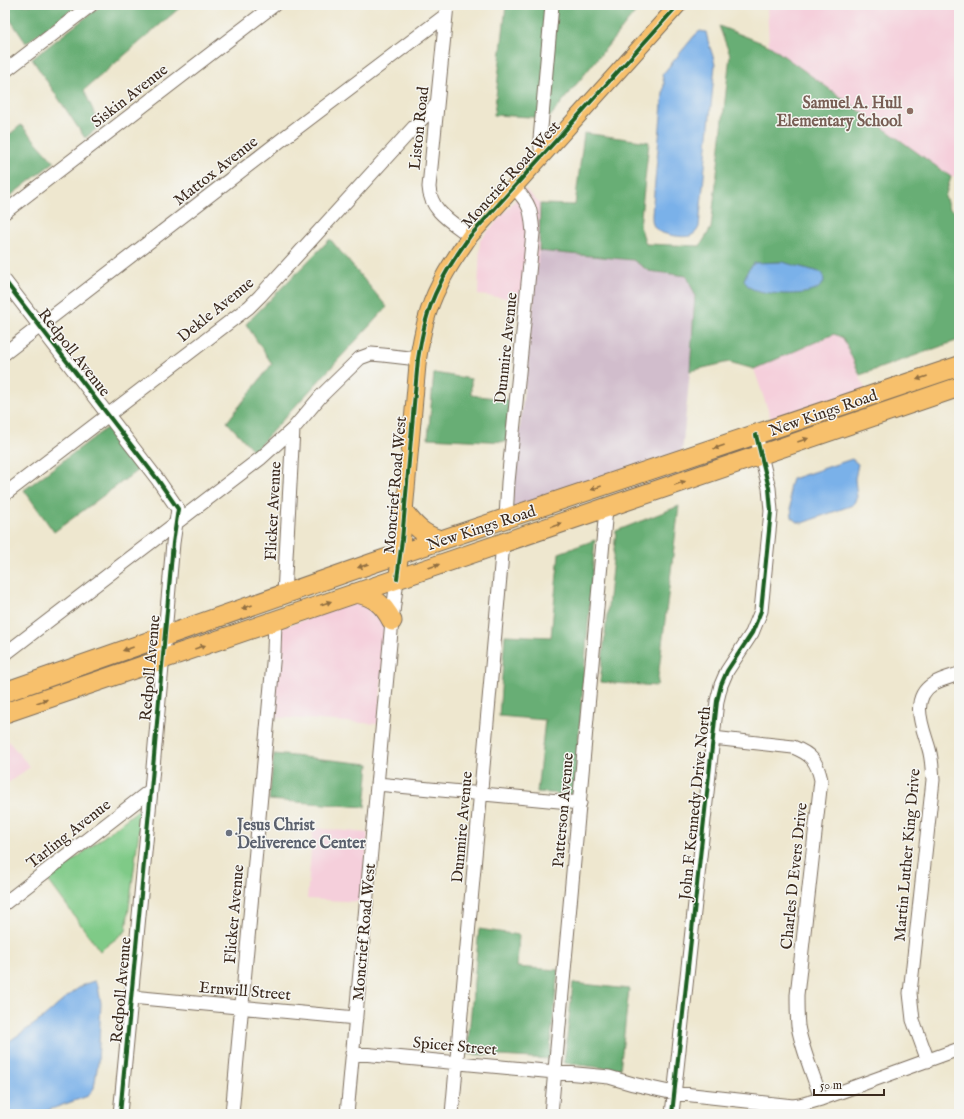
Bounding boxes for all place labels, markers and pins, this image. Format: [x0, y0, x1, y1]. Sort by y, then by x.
place label: Samuel A. Hull Elementary School [776, 94, 903, 132]
marker: Samuel A. Hull Elementary School [905, 106, 915, 116]
place label: Jesus Christ Deliverence Center [235, 816, 366, 854]
marker: Jesus Christ Deliverence Center [224, 828, 234, 838]

